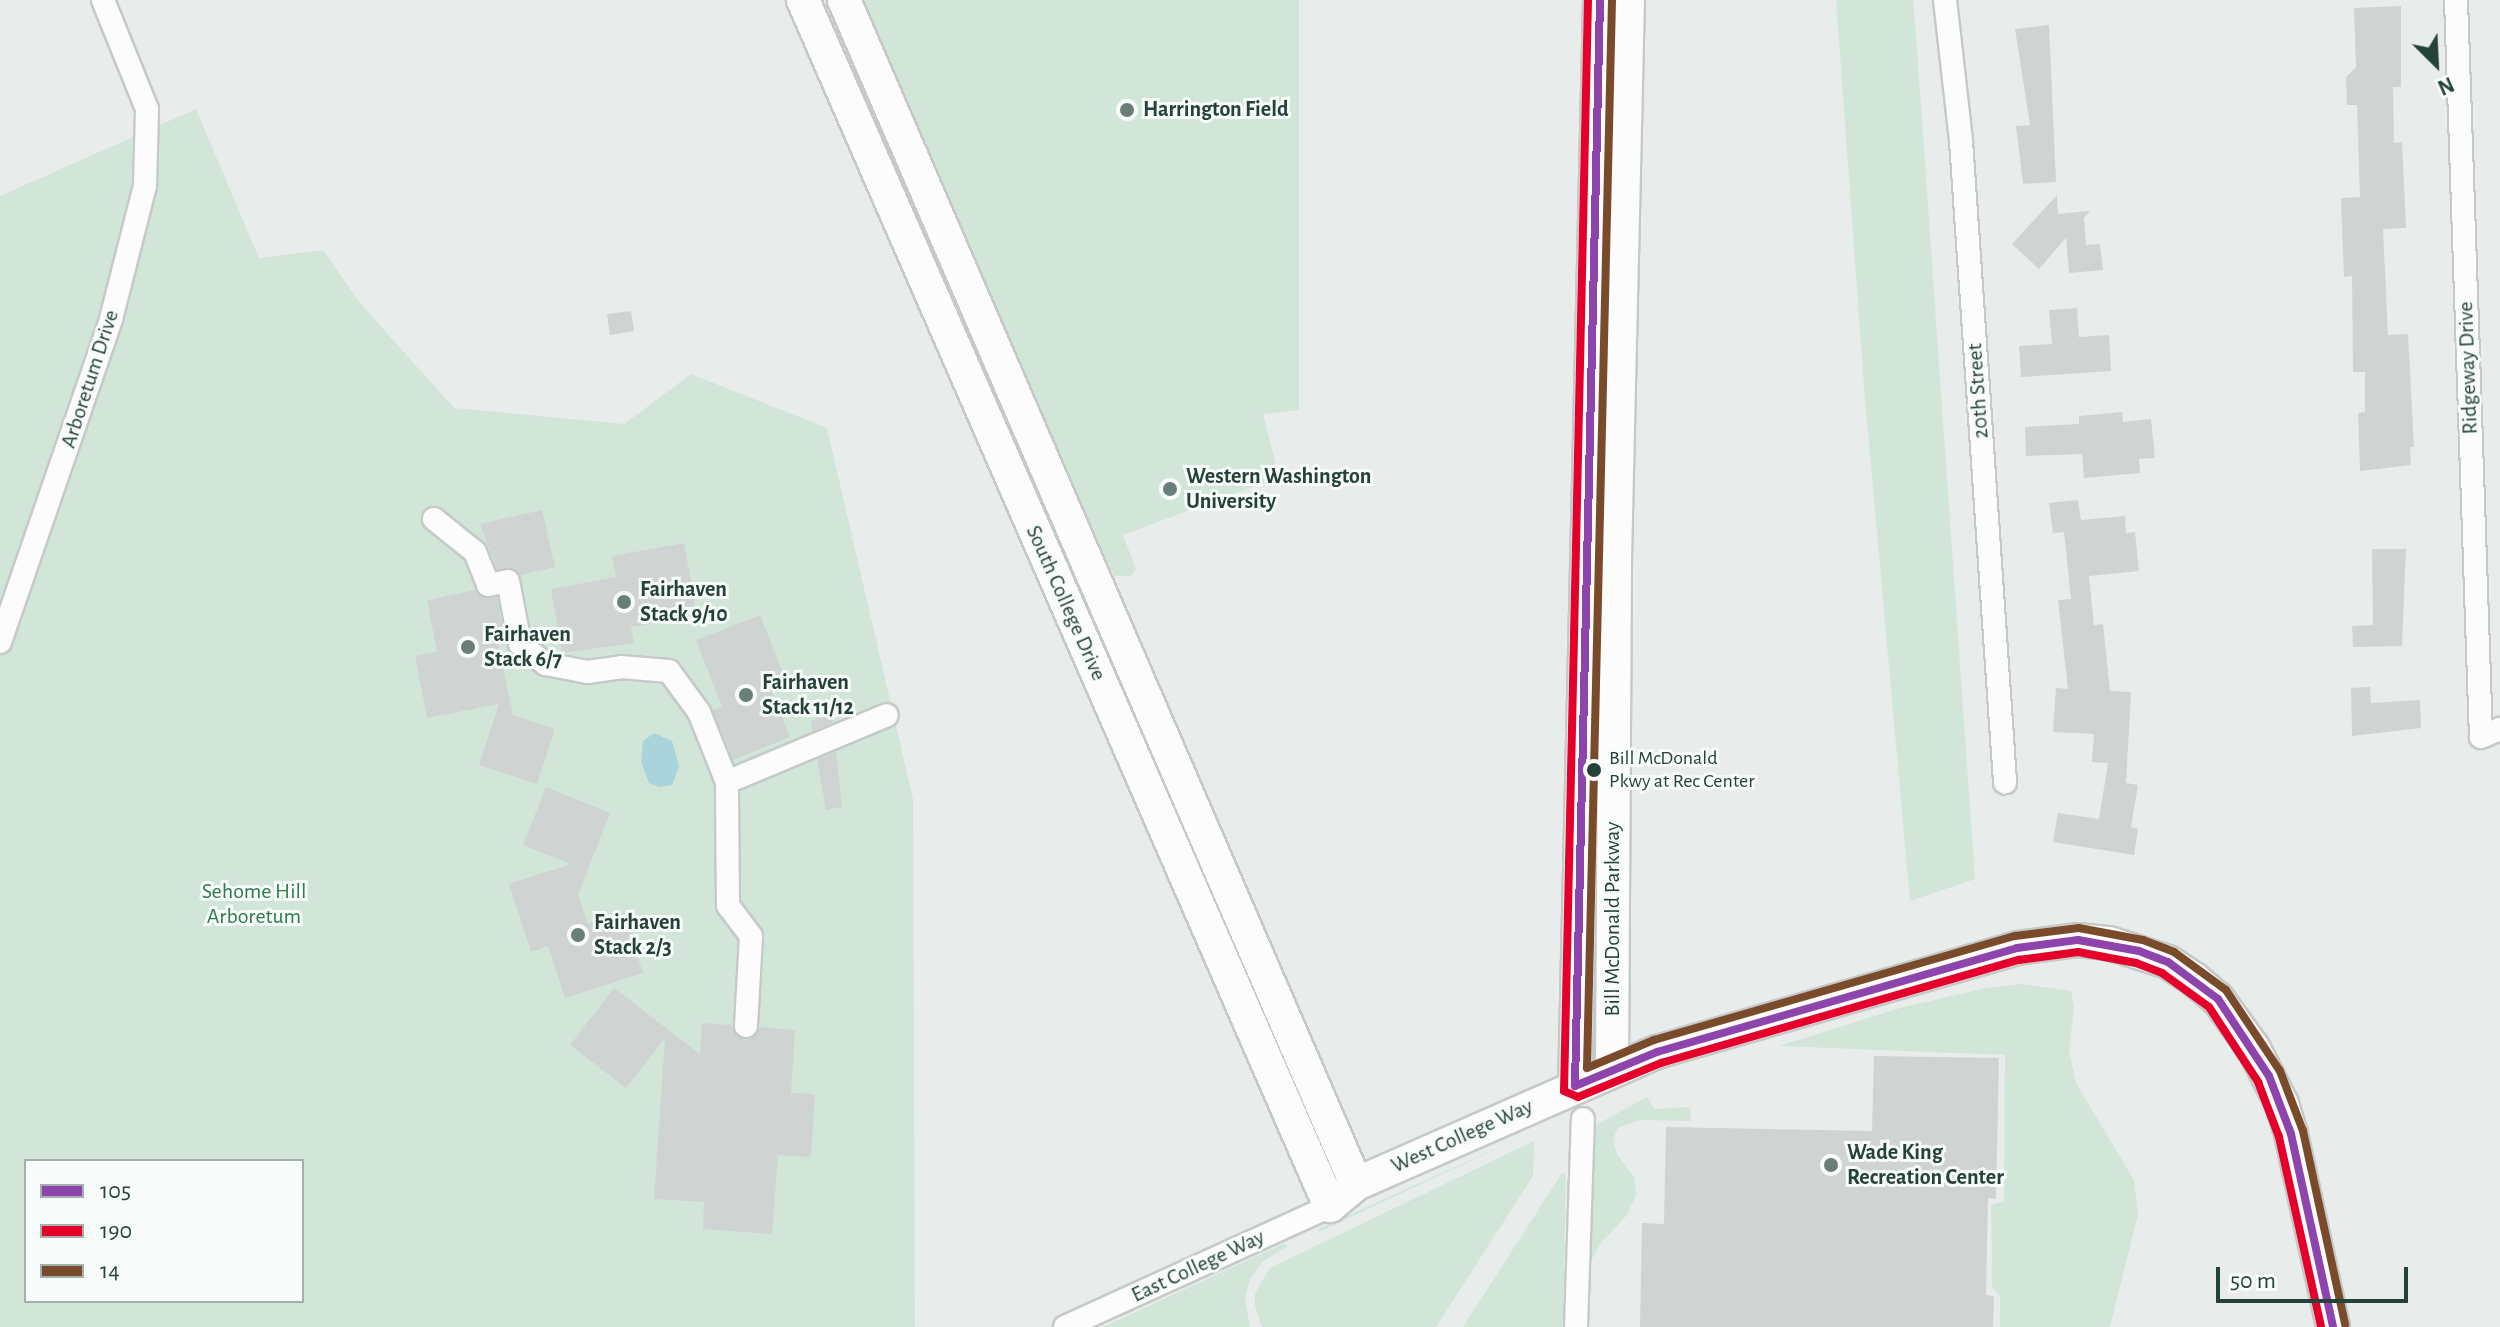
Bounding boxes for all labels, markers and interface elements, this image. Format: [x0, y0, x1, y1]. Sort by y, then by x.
north arrow [2396, 24, 2476, 104]
text: N [2434, 73, 2457, 99]
place label: Harrington Field [1143, 97, 1289, 123]
marker: Harrington Field [1118, 101, 1136, 119]
street label: Ridgeway Drive [2452, 301, 2484, 435]
street label: Arboretum Drive [55, 307, 125, 451]
street label: 20th Street [1962, 342, 1994, 440]
place label: Western Washington University [1186, 463, 1371, 514]
marker: Western Washington University [1161, 480, 1179, 498]
street label: South College Drive [1020, 521, 1112, 685]
place label: Fairhaven Stack 9/10 [640, 576, 728, 628]
marker: Fairhaven Stack 9/10 [615, 593, 633, 611]
place label: Fairhaven Stack 6/7 [484, 621, 571, 672]
marker: Fairhaven Stack 6/7 [459, 638, 477, 656]
place label: Fairhaven Stack 11/12 [762, 669, 854, 720]
marker: Fairhaven Stack 11/12 [737, 686, 755, 704]
place label: Bill McDonald Pkwy at Rec Center [1609, 746, 1755, 793]
marker: Bill McDonald Pkwy at Rec Center [1586, 762, 1602, 778]
street label: Bill McDonald Parkway [1600, 822, 1626, 1016]
park label: Sehome Hill Arboretum [202, 878, 306, 930]
place label: Fairhaven Stack 2/3 [594, 909, 681, 960]
marker: Fairhaven Stack 2/3 [569, 926, 587, 944]
street label: West College Way [1387, 1093, 1537, 1179]
place label: Wade King Recreation Center [1847, 1139, 2004, 1190]
marker: Wade King Recreation Center [1822, 1156, 1840, 1174]
legend [24, 1159, 304, 1303]
text: 105 [100, 1179, 131, 1203]
text: 190 [100, 1219, 132, 1243]
street label: East College Way [1127, 1224, 1269, 1308]
scale bar [2220, 1251, 2412, 1301]
text: 14 [100, 1259, 120, 1283]
text: 50 m [2230, 1269, 2276, 1293]

